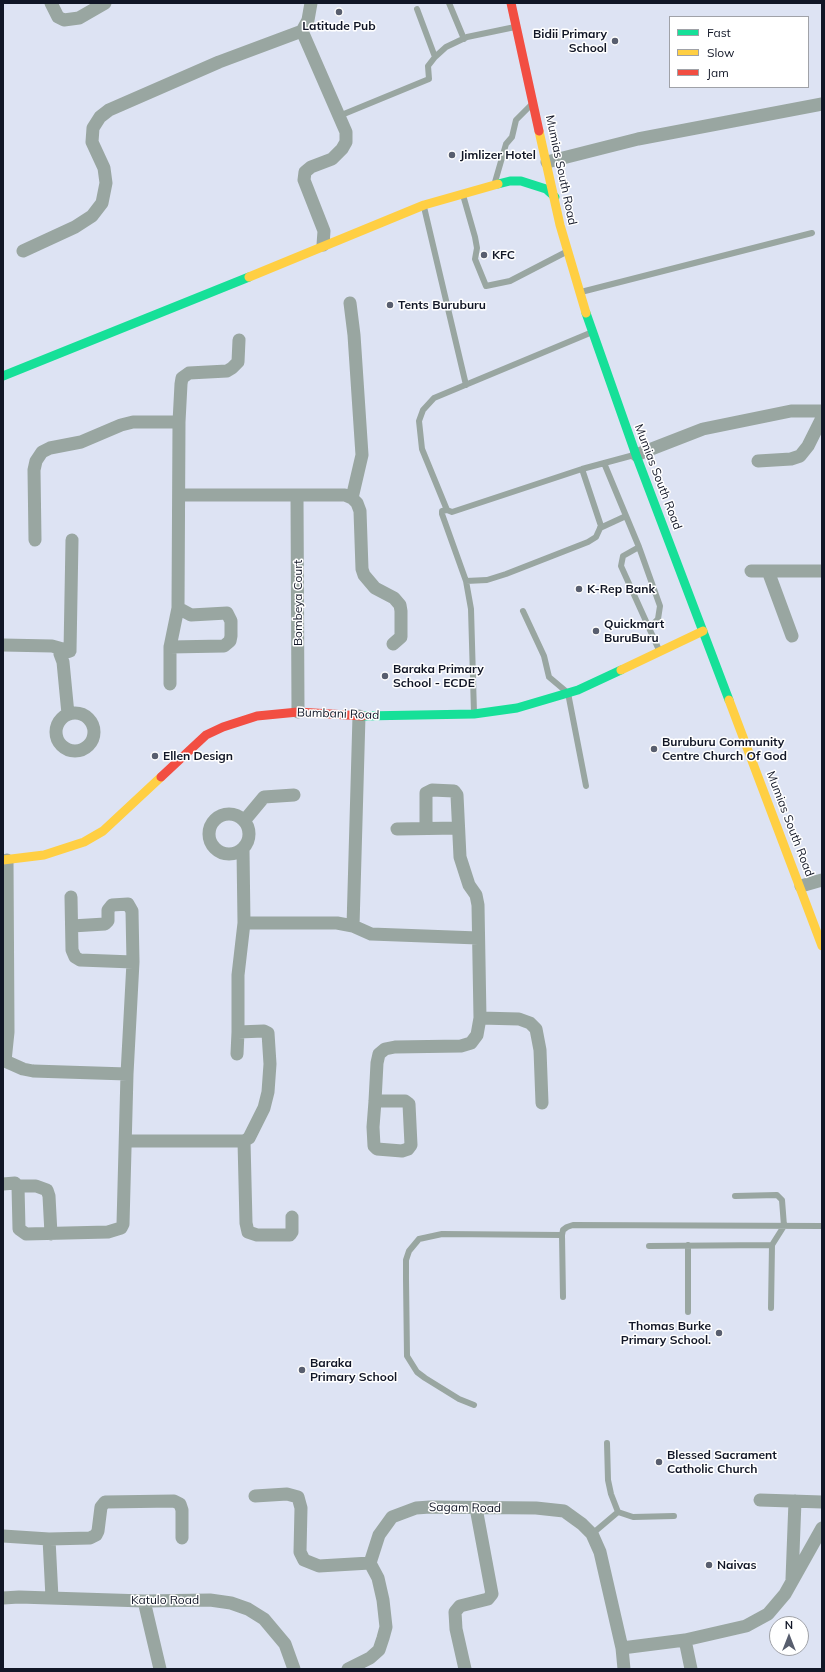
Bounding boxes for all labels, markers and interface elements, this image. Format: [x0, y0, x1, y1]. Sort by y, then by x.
marker: Latitude Pub [334, 7, 344, 17]
legend [669, 16, 809, 88]
place label: Latitude Pub [302, 19, 376, 33]
text: Fast [707, 25, 731, 40]
place label: Bidii Primary School [533, 27, 607, 55]
marker: Bidii Primary School [610, 36, 620, 46]
text: Slow [707, 45, 735, 60]
text: Jam [707, 65, 729, 80]
street label: Mumias South Road [542, 114, 580, 226]
place label: Jimlizer Hotel [460, 148, 536, 162]
marker: Jimlizer Hotel [447, 150, 457, 160]
place label: KFC [492, 248, 515, 262]
marker: KFC [479, 250, 489, 260]
place label: Tents Buruburu [398, 298, 486, 312]
marker: Tents Buruburu [385, 300, 395, 310]
street label: Mumias South Road [631, 422, 685, 532]
street label: Bombeya Court [291, 560, 305, 646]
place label: K-Rep Bank [587, 582, 655, 596]
marker: K-Rep Bank [574, 584, 584, 594]
place label: Quickmart BuruBuru [604, 617, 664, 645]
marker: Quickmart BuruBuru [591, 626, 601, 636]
place label: Baraka Primary School - ECDE [393, 662, 484, 690]
marker: Baraka Primary School - ECDE [380, 671, 390, 681]
street label: Bumbani Road [297, 705, 379, 723]
place label: Buruburu Community Centre Church Of God [662, 735, 787, 763]
marker: Buruburu Community Centre Church Of God [649, 744, 659, 754]
place label: Ellen Design [163, 749, 233, 763]
marker: Ellen Design [150, 751, 160, 761]
street label: Mumias South Road [763, 769, 817, 879]
place label: Thomas Burke Primary School. [621, 1319, 711, 1347]
marker: Thomas Burke Primary School. [714, 1328, 724, 1338]
place label: Baraka Primary School [310, 1356, 397, 1384]
marker: Baraka Primary School [297, 1365, 307, 1375]
place label: Blessed Sacrament Catholic Church [667, 1448, 777, 1476]
marker: Blessed Sacrament Catholic Church [654, 1457, 664, 1467]
street label: Sagam Road [429, 1500, 501, 1516]
place label: Naivas [717, 1558, 756, 1572]
marker: Naivas [704, 1560, 714, 1570]
street label: Katulo Road [131, 1593, 199, 1607]
north arrow [769, 1616, 809, 1656]
text: N [785, 1618, 793, 1632]

